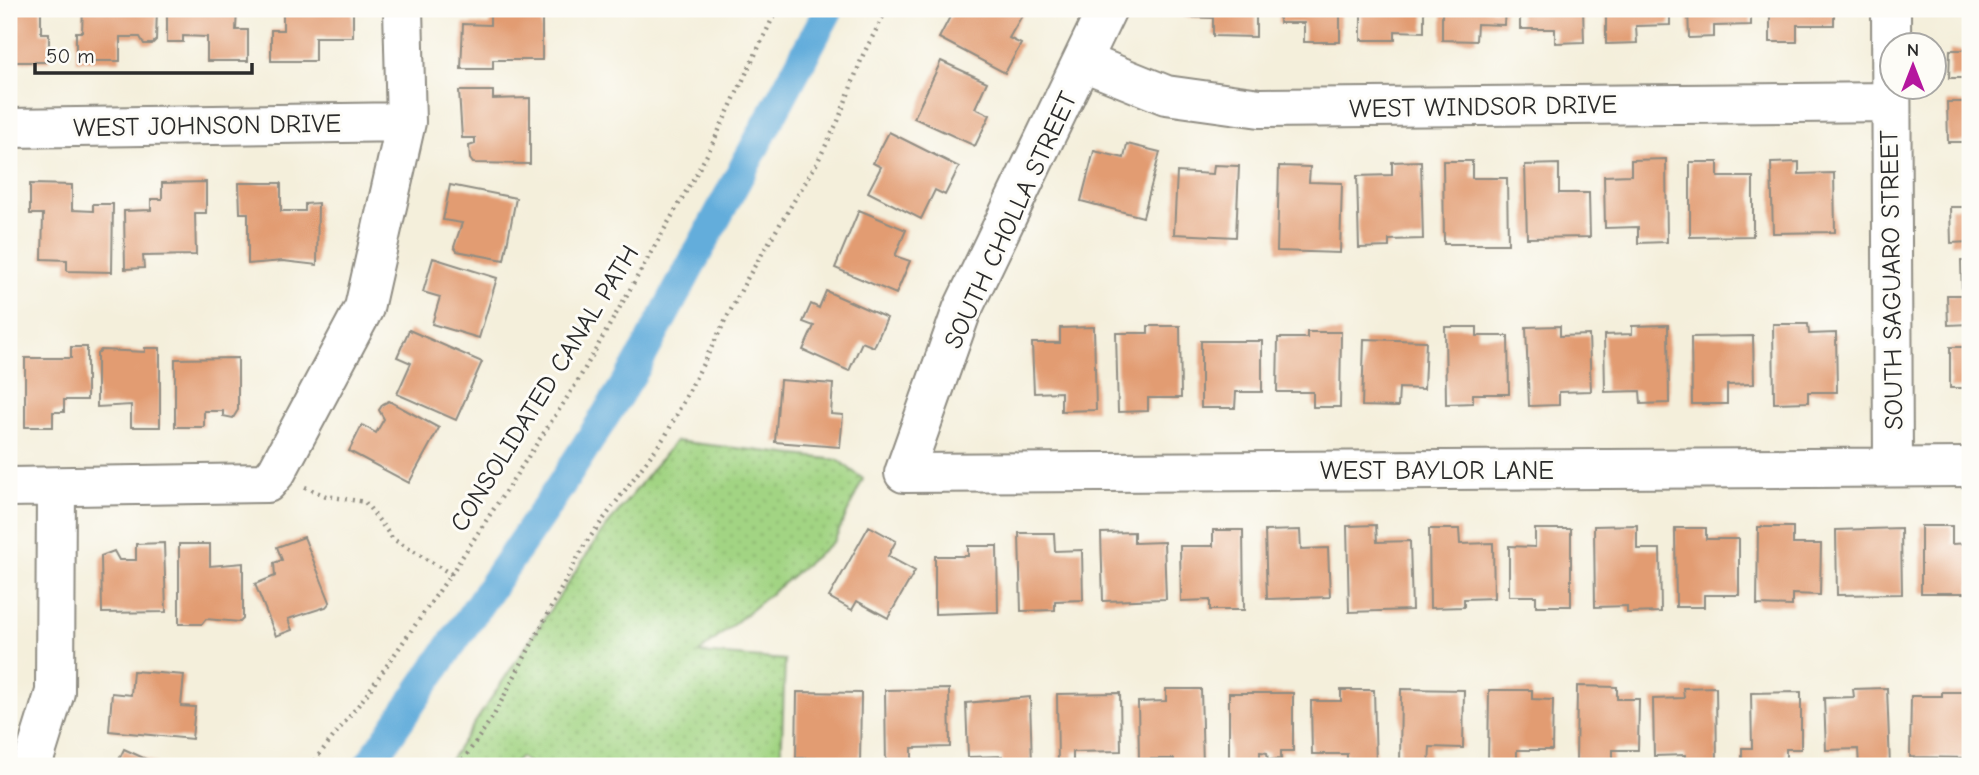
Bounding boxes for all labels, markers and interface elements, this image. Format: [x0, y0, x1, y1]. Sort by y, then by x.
scale bar [35, 32, 252, 76]
north arrow [1878, 32, 1948, 102]
text: N [1907, 39, 1919, 61]
text: 50 m [46, 44, 95, 68]
street label: SOUTH CHOLLA STREET [938, 87, 1084, 354]
street label: WEST WINDSOR DRIVE [1349, 90, 1617, 124]
street label: WEST JOHNSON DRIVE [73, 109, 341, 143]
street label: SOUTH SAGUARO STREET [1874, 129, 1910, 430]
street label: CONSOLIDATED CANAL PATH [444, 240, 645, 537]
street label: WEST BAYLOR LANE [1320, 456, 1554, 486]

